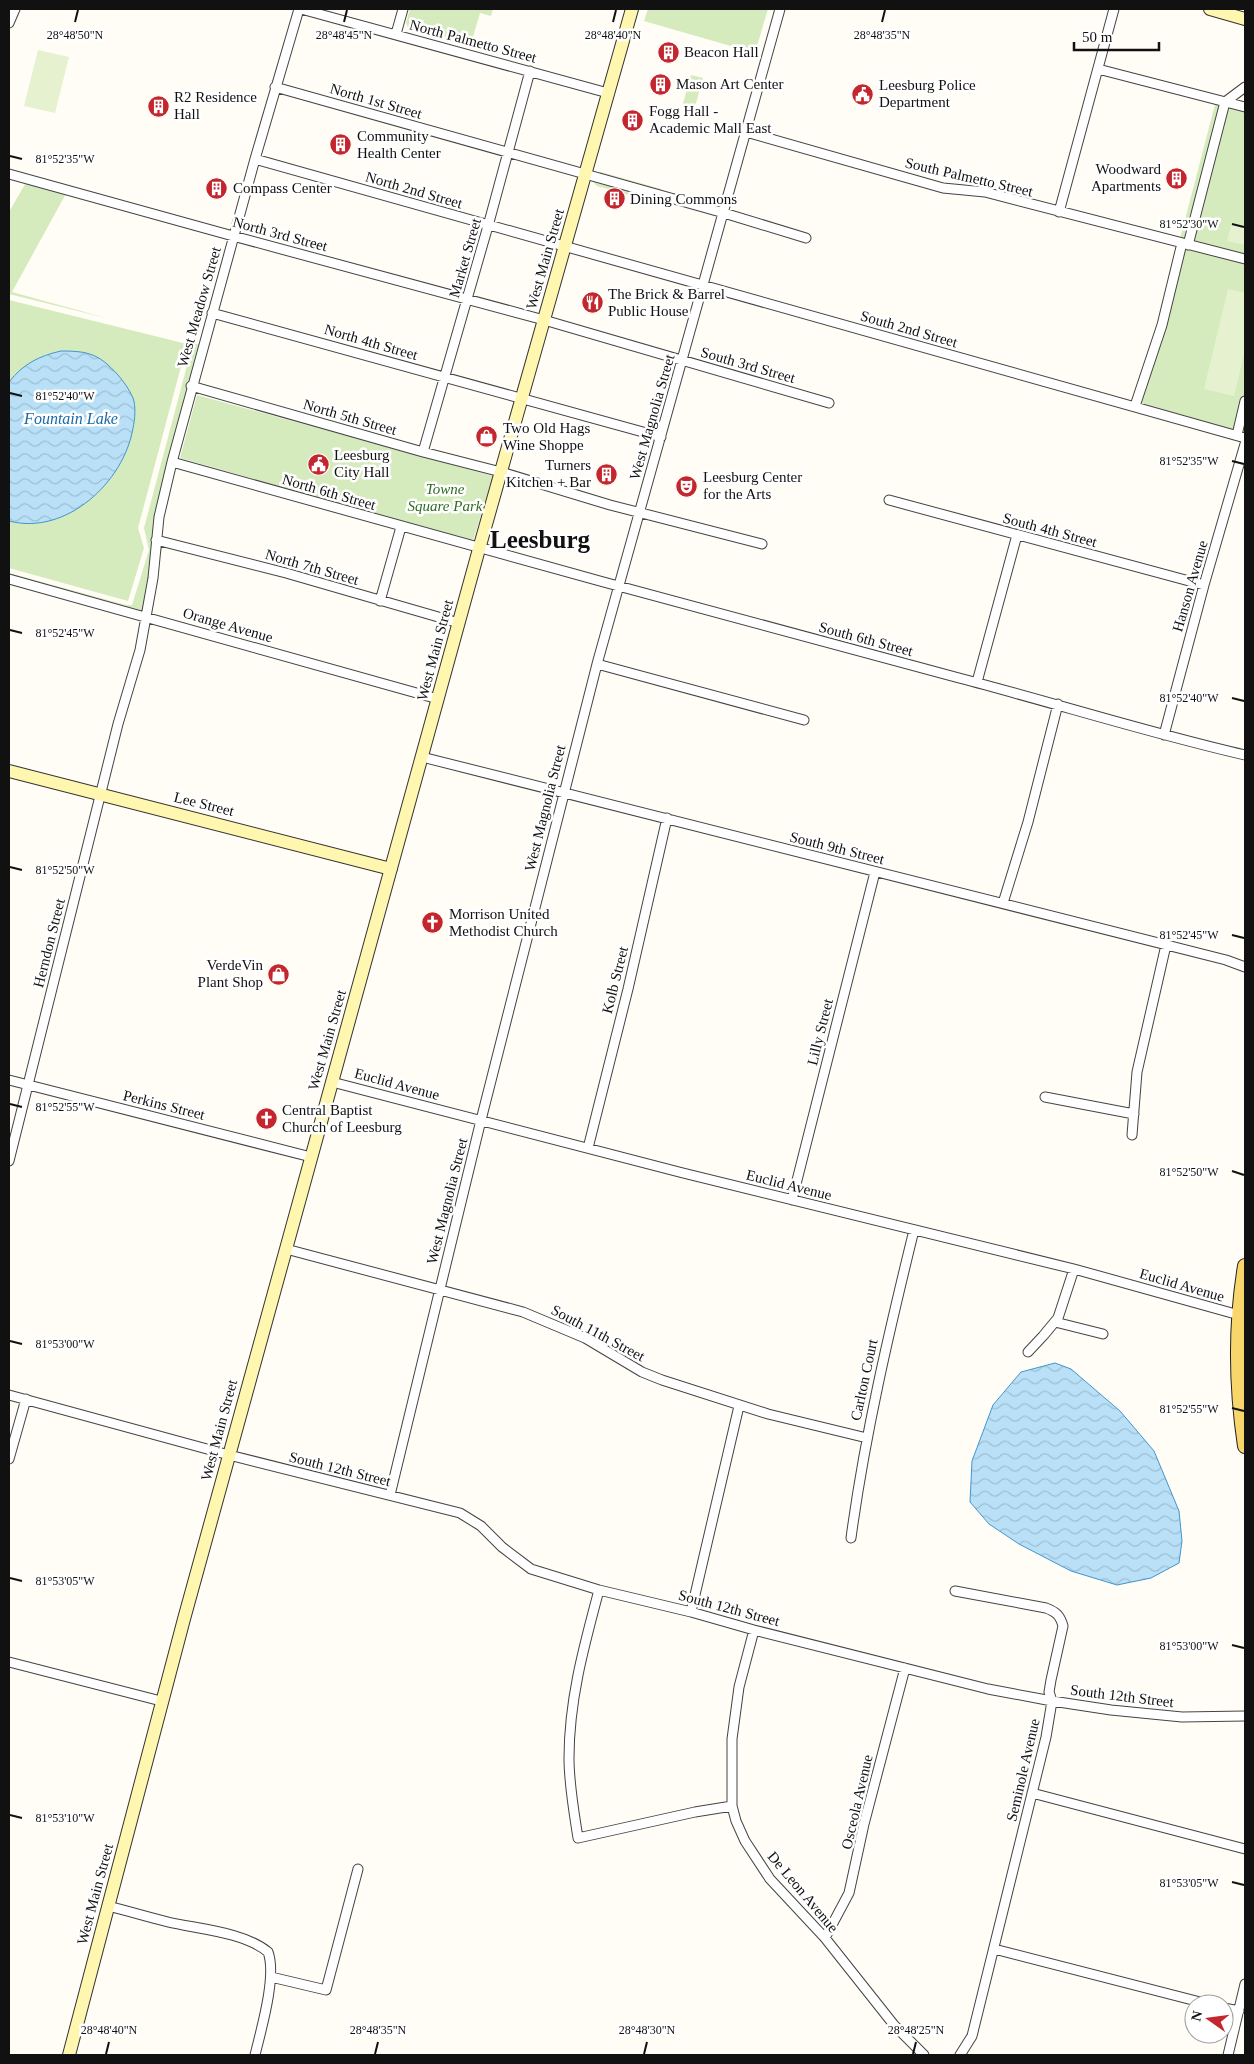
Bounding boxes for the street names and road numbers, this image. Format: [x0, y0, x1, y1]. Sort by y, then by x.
street label: North Palmetto Street [408, 16, 539, 66]
street label: North 1st Street [328, 80, 425, 122]
street label: South Palmetto Street [903, 154, 1035, 200]
street label: North 2nd Street [364, 169, 465, 212]
street label: West Main Street [523, 206, 567, 311]
street label: North 3rd Street [231, 214, 330, 255]
street label: Market Street [446, 216, 484, 300]
street label: West Meadow Street [174, 244, 224, 369]
street label: South 2nd Street [859, 308, 960, 351]
street label: North 4th Street [322, 321, 420, 363]
street label: South 3rd Street [699, 344, 798, 386]
street label: West Magnolia Street [626, 352, 678, 481]
street label: North 5th Street [301, 396, 399, 438]
street label: North 6th Street [280, 471, 378, 513]
street label: South 4th Street [1001, 510, 1100, 550]
street label: Hanson Avenue [1169, 538, 1211, 634]
street label: North 7th Street [263, 546, 361, 588]
street label: West Main Street [414, 597, 456, 702]
street label: Orange Avenue [181, 605, 275, 646]
street label: South 6th Street [817, 619, 916, 659]
street label: West Magnolia Street [522, 742, 569, 873]
street label: Lee Street [172, 789, 236, 819]
street label: South 9th Street [788, 829, 887, 868]
street label: Herndon Street [30, 896, 68, 989]
street label: Kolb Street [599, 944, 631, 1015]
street label: West Main Street [305, 987, 349, 1092]
street label: Lilly Street [804, 996, 836, 1067]
street label: Euclid Avenue [353, 1065, 442, 1103]
street label: Perkins Street [121, 1087, 207, 1123]
street label: West Magnolia Street [424, 1135, 471, 1266]
street label: Euclid Avenue [745, 1167, 834, 1203]
street label: Euclid Avenue [1138, 1265, 1227, 1305]
street label: South 11th Street [549, 1302, 648, 1365]
street label: Carlton Court [848, 1337, 881, 1422]
street label: West Main Street [198, 1377, 240, 1482]
street label: South 12th Street [288, 1449, 393, 1490]
street label: South 12th Street [677, 1587, 782, 1629]
street label: South 12th Street [1069, 1682, 1175, 1710]
street label: Seminole Avenue [1003, 1717, 1043, 1823]
street label: Osceola Avenue [838, 1753, 876, 1851]
street label: West Main Street [74, 1841, 116, 1946]
street label: De Leon Avenue [765, 1848, 842, 1936]

